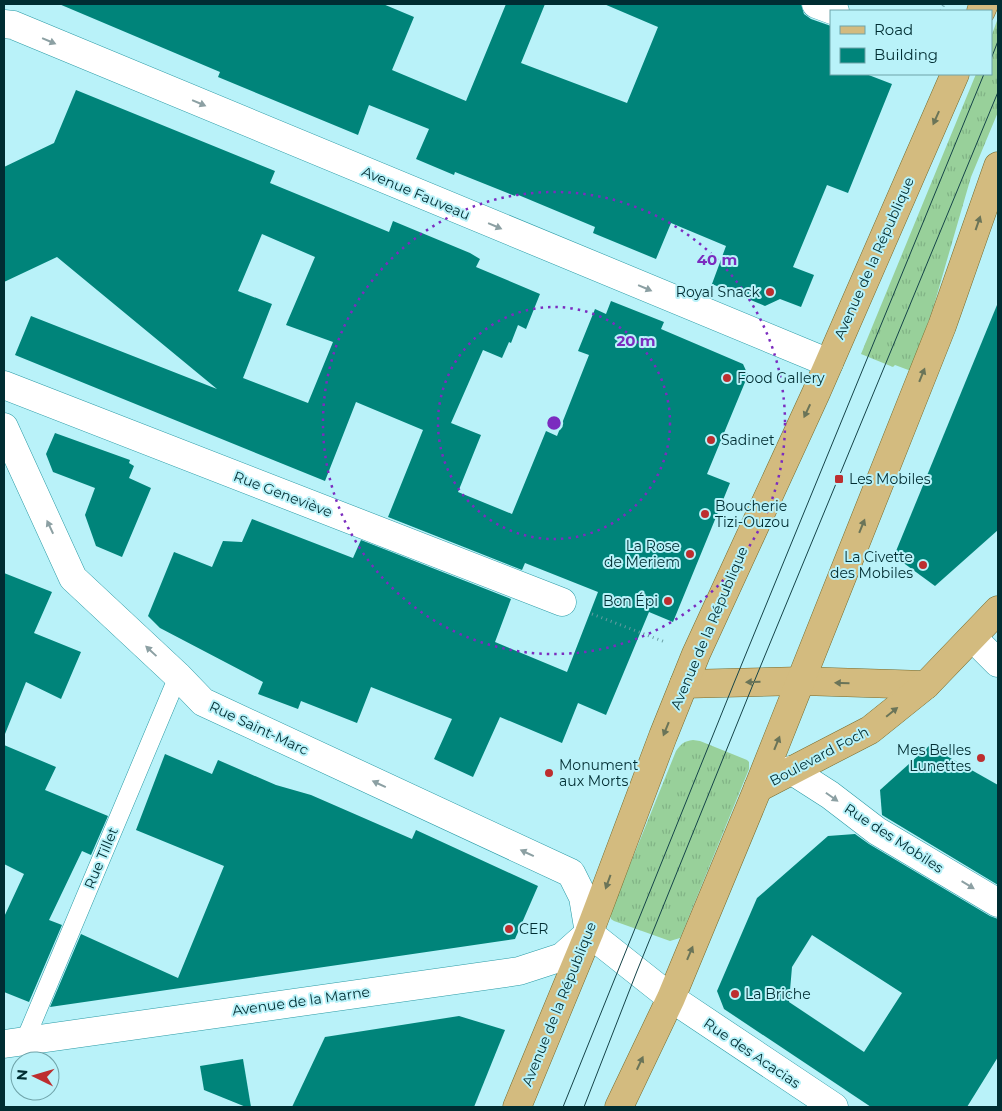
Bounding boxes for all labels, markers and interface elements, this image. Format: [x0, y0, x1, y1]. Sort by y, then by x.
legend [830, 10, 992, 75]
text: Road [874, 20, 913, 39]
one-way arrow [42, 37, 56, 45]
text: Building [874, 45, 938, 64]
one-way arrow [192, 100, 207, 107]
one-way arrow [931, 111, 939, 125]
street label: Avenue Fauveau [359, 162, 473, 224]
street label: Avenue de la République [830, 174, 918, 342]
one-way arrow [974, 215, 982, 230]
one-way arrow [488, 222, 502, 230]
text: 40 m [697, 250, 737, 269]
place label: Royal Snack [676, 283, 761, 301]
one-way arrow [638, 284, 653, 292]
marker: Royal Snack [764, 286, 776, 298]
text: 20 m [616, 331, 656, 350]
one-way arrow [918, 367, 926, 382]
place label: Food Gallery [737, 369, 825, 387]
marker: Food Gallery [721, 372, 733, 384]
one-way arrow [803, 404, 812, 419]
centre of rings [545, 414, 563, 432]
place label: Sadinet [721, 431, 775, 449]
marker: Sadinet [705, 434, 717, 446]
street label: Rue Geneviève [231, 467, 335, 521]
place label: Les Mobiles [849, 470, 931, 488]
marker: Les Mobiles [833, 473, 845, 485]
place label: Boucherie Tizi-Ouzou [715, 497, 790, 531]
marker: Boucherie Tizi-Ouzou [699, 508, 711, 520]
one-way arrow [859, 519, 867, 534]
one-way arrow [46, 520, 54, 534]
place label: La Rose de Meriem [604, 537, 680, 571]
street label: Avenue de la République [666, 544, 752, 712]
marker: La Rose de Meriem [684, 548, 696, 560]
place label: La Civette des Mobiles [830, 548, 913, 582]
marker: La Civette des Mobiles [917, 559, 929, 571]
place label: Bon Épi [603, 592, 658, 610]
marker: Bon Épi [662, 595, 674, 607]
one-way arrow [146, 645, 158, 657]
one-way arrow [834, 678, 850, 686]
one-way arrow [744, 679, 760, 687]
street label: Rue Saint-Marc [206, 697, 312, 759]
one-way arrow [885, 707, 898, 718]
one-way arrow [661, 722, 669, 737]
street label: Boulevard Foch [766, 722, 872, 790]
one-way arrow [773, 735, 781, 750]
place label: Mes Belles Lunettes [897, 741, 971, 775]
marker: Mes Belles Lunettes [975, 752, 987, 764]
place label: Monument aux Morts [559, 756, 639, 790]
marker: Monument aux Morts [543, 767, 555, 779]
one-way arrow [372, 780, 386, 788]
one-way arrow [825, 792, 839, 802]
street label: Rue des Mobiles [841, 799, 947, 877]
street label: Rue Tillet [80, 824, 122, 891]
one-way arrow [520, 848, 534, 856]
one-way arrow [604, 874, 611, 889]
one-way arrow [962, 880, 975, 889]
street label: Avenue de la République [518, 919, 600, 1089]
place label: CER [519, 920, 548, 938]
marker: CER [503, 923, 515, 935]
one-way arrow [686, 946, 694, 960]
street label: Avenue de la Marne [231, 982, 371, 1020]
place label: La Briche [745, 985, 811, 1003]
marker: La Briche [729, 988, 741, 1000]
street label: Rue des Acacias [700, 1014, 804, 1092]
north arrow [10, 1051, 60, 1101]
one-way arrow [637, 1056, 645, 1070]
text: N [13, 1068, 32, 1081]

